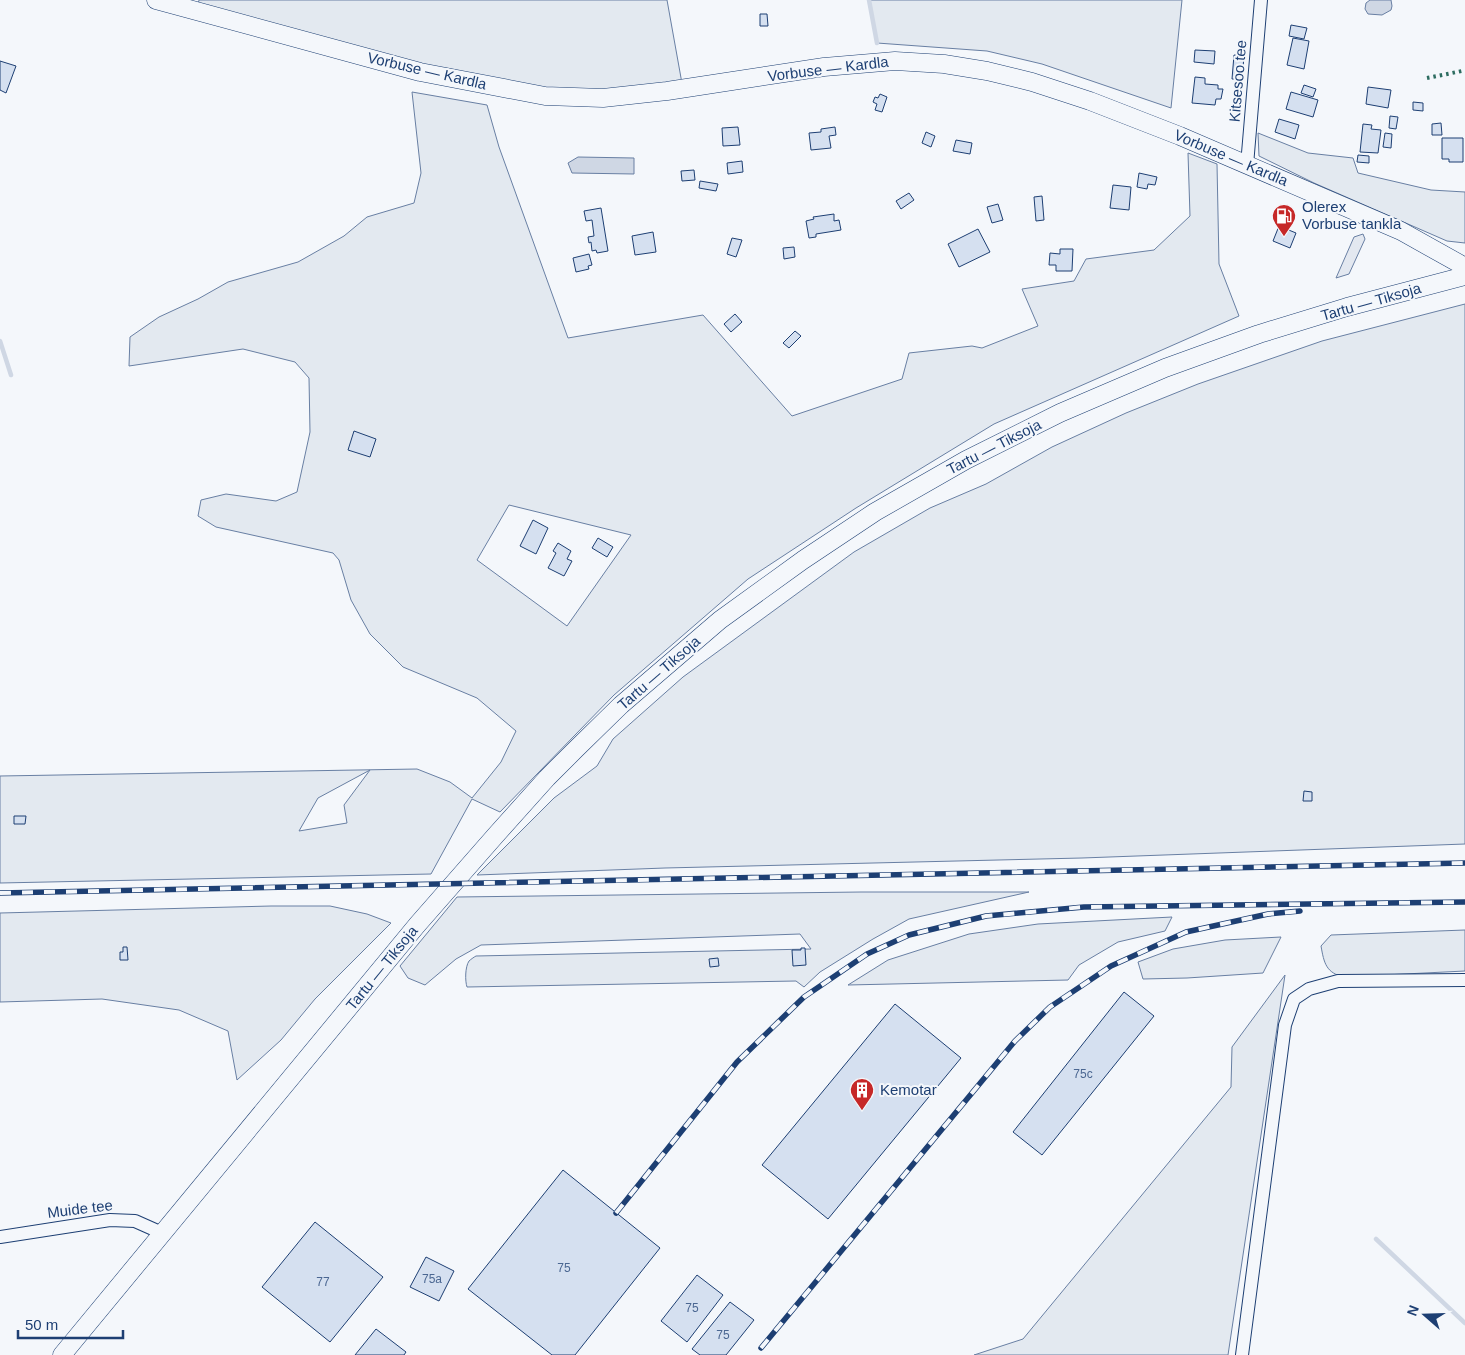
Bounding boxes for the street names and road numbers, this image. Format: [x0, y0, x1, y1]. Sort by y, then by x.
street label: Kitsesoo tee [1225, 39, 1250, 123]
street label: Vorbuse — Kardla [366, 49, 489, 93]
street label: Vorbuse — Kardla [766, 53, 890, 84]
street label: Vorbuse — Kardla [1172, 126, 1291, 189]
street label: Tartu — Tiksoja [1319, 279, 1424, 324]
street label: Tartu — Tiksoja [944, 415, 1044, 478]
street label: Tartu — Tiksoja [614, 632, 704, 713]
street label: Tartu — Tiksoja [342, 922, 421, 1013]
street label: Muide tee [46, 1196, 114, 1221]

